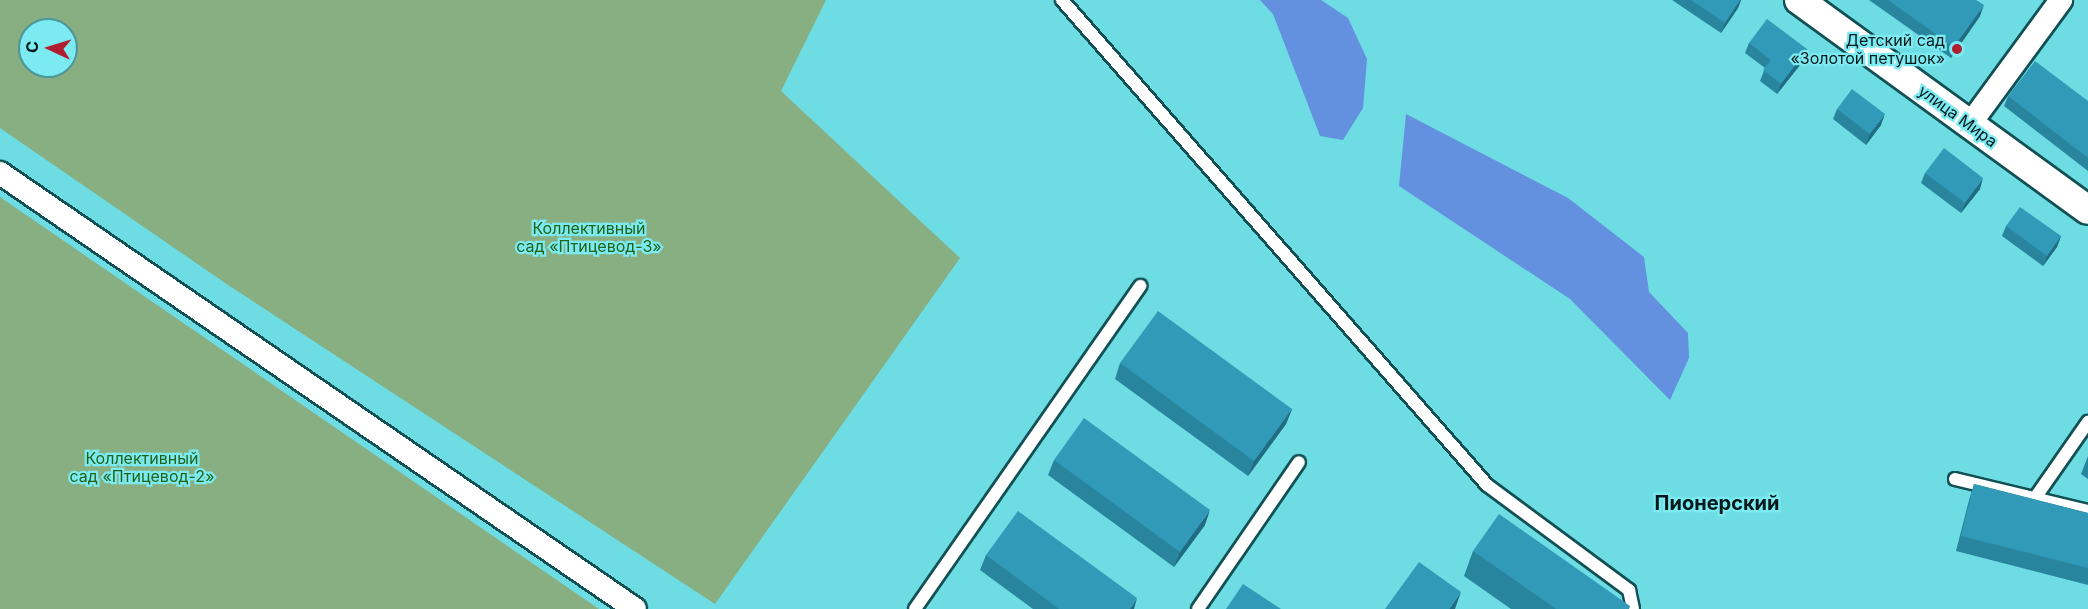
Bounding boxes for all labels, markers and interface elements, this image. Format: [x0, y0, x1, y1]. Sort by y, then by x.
north arrow [18, 18, 78, 78]
place label: Детский сад «Золотой петушок» [1790, 30, 1945, 68]
text: С [22, 40, 42, 53]
marker: Детский сад «Золотой петушок» [1950, 42, 1964, 56]
street label: улица Мира [1915, 81, 2001, 151]
park label: Коллективный сад «Птицевод-3» [516, 218, 662, 256]
park label: Коллективный сад «Птицевод-2» [70, 448, 214, 486]
district label: Пионерский [1655, 491, 1779, 515]

